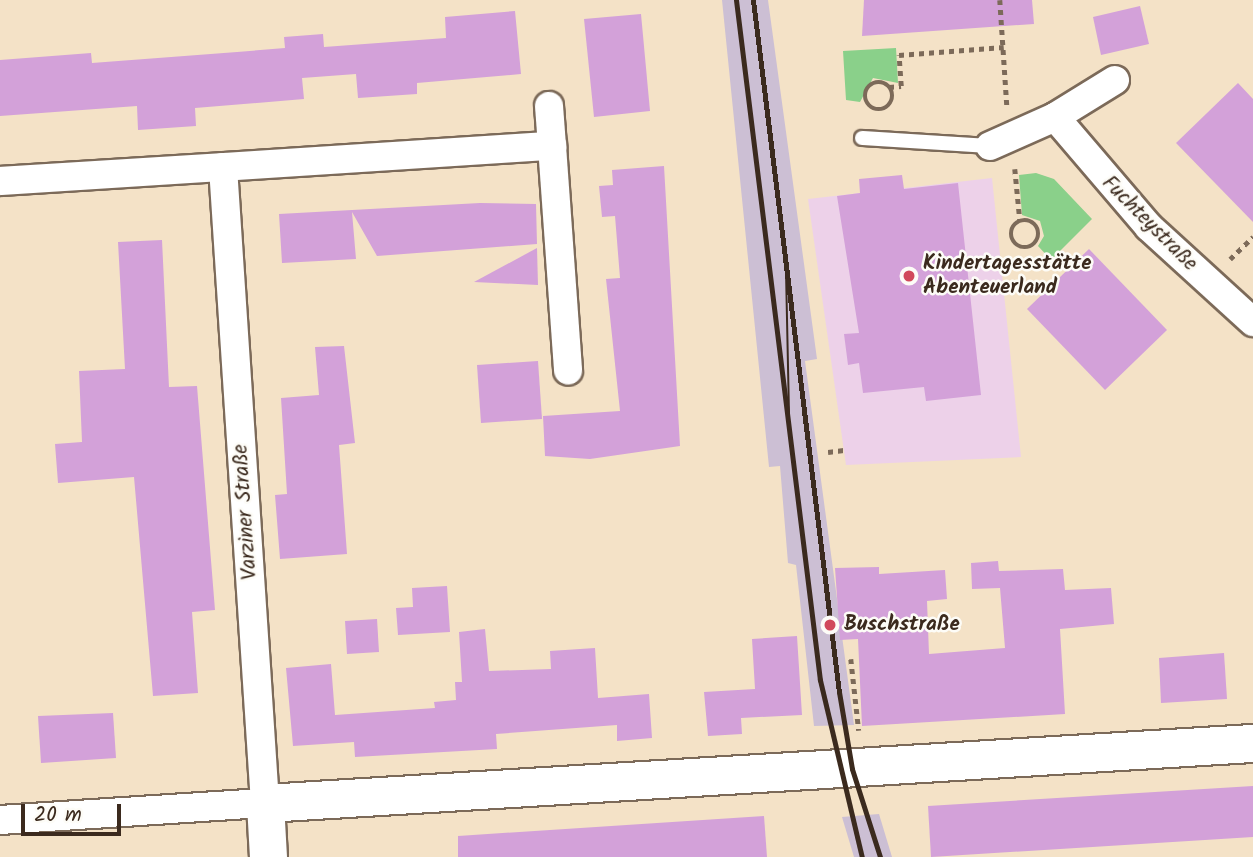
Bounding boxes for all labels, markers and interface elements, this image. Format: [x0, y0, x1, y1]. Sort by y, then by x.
street label: Fuchteystraße [1096, 171, 1202, 277]
place label: Kindertagesstätte Abenteuerland [923, 251, 1092, 301]
marker: Kindertagesstätte Abenteuerland [901, 268, 917, 284]
street label: Varziner Straße [229, 443, 263, 581]
place label: Buschstraße [844, 612, 960, 638]
marker: Buschstraße [822, 617, 838, 633]
scale bar [24, 790, 124, 834]
text: 20 m [34, 799, 82, 832]

